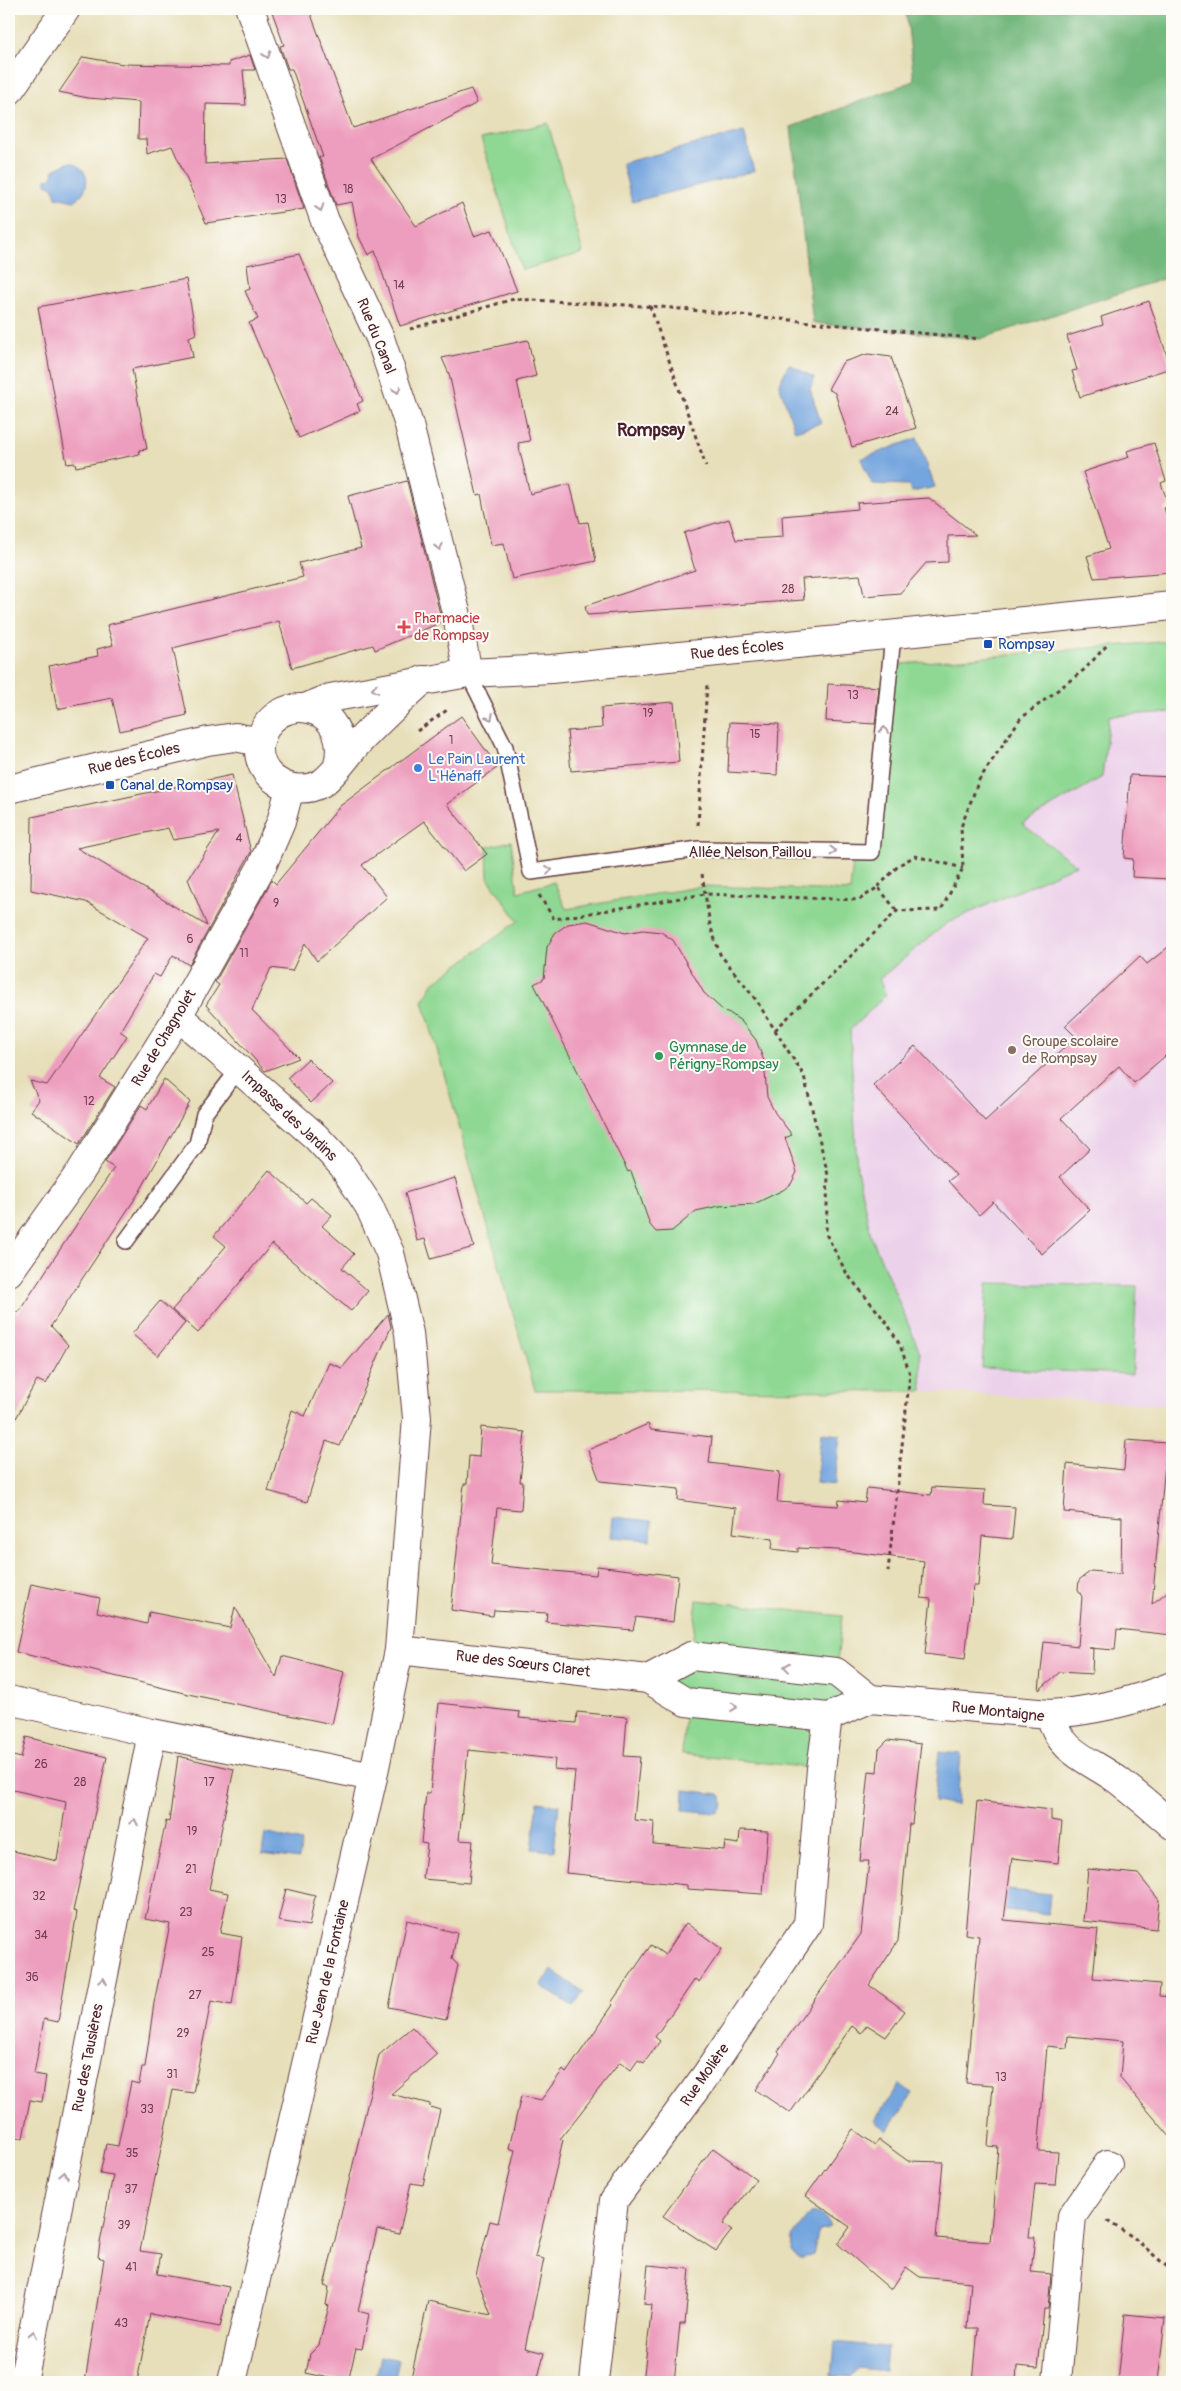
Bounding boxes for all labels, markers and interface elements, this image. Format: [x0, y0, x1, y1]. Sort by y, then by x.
one-way arrow [261, 50, 271, 58]
house number: 18 [343, 182, 353, 197]
house number: 13 [275, 192, 287, 207]
one-way arrow [315, 203, 325, 212]
house number: 14 [393, 278, 405, 293]
street label: Rue du Canal [352, 295, 400, 377]
one-way arrow [391, 385, 401, 393]
house number: 24 [885, 404, 899, 419]
district label: Rompsay [617, 419, 685, 442]
one-way arrow [434, 542, 444, 550]
house number: 28 [782, 582, 794, 597]
place label: Pharmacie de Rompsay [414, 609, 490, 645]
marker: Pharmacie de Rompsay [398, 621, 410, 633]
place label: Rompsay [998, 635, 1055, 654]
street label: Rue des Écoles [690, 636, 785, 664]
marker: Rompsay [982, 638, 994, 650]
one-way arrow [371, 684, 379, 694]
house number: 13 [847, 688, 859, 703]
house number: 19 [643, 706, 653, 721]
one-way arrow [483, 712, 494, 721]
one-way arrow [878, 725, 889, 733]
house number: 15 [749, 727, 761, 742]
house number: 1 [449, 733, 453, 748]
street label: Rue des Écoles [86, 738, 182, 780]
place label: Le Pain Laurent L'Hénaff [428, 750, 526, 786]
marker: Le Pain Laurent L'Hénaff [412, 762, 424, 774]
place label: Canal de Rompsay [120, 776, 234, 795]
marker: Canal de Rompsay [104, 779, 116, 791]
house number: 4 [236, 831, 243, 846]
street label: Allée Nelson Paillou [688, 843, 812, 862]
one-way arrow [829, 846, 837, 857]
one-way arrow [545, 865, 554, 875]
house number: 9 [273, 896, 279, 911]
house number: 6 [187, 932, 194, 947]
house number: 11 [239, 946, 249, 961]
street label: Rue de Chagnolet [128, 985, 201, 1090]
place label: Groupe scolaire de Rompsay [1022, 1032, 1119, 1068]
place label: Gymnase de Périgny-Rompsay [669, 1038, 779, 1074]
marker: Groupe scolaire de Rompsay [1006, 1044, 1018, 1056]
marker: Gymnase de Périgny-Rompsay [653, 1050, 665, 1062]
street label: Impasse des Jardins [237, 1067, 341, 1166]
house number: 12 [83, 1094, 95, 1109]
street label: Rue des Sœurs Claret [455, 1646, 592, 1682]
one-way arrow [783, 1662, 791, 1673]
street label: Rue Montaigne [951, 1698, 1046, 1726]
one-way arrow [731, 1701, 739, 1712]
house number: 26 [34, 1757, 48, 1772]
house number: 28 [74, 1775, 86, 1790]
house number: 17 [203, 1775, 215, 1790]
one-way arrow [129, 1818, 139, 1826]
house number: 19 [187, 1824, 197, 1839]
house number: 21 [185, 1862, 197, 1877]
house number: 32 [32, 1889, 46, 1904]
street label: Rue Jean de la Fontaine [302, 1897, 354, 2046]
house number: 23 [179, 1905, 193, 1920]
house number: 34 [34, 1928, 48, 1943]
house number: 25 [201, 1945, 215, 1960]
house number: 36 [25, 1970, 39, 1985]
one-way arrow [97, 1977, 107, 1986]
house number: 27 [188, 1988, 202, 2003]
street label: Rue des Tausières [68, 2002, 108, 2114]
house number: 29 [177, 2026, 189, 2041]
street label: Rue Molière [676, 2039, 734, 2110]
house number: 31 [166, 2067, 178, 2082]
house number: 13 [995, 2070, 1007, 2085]
house number: 33 [140, 2102, 154, 2117]
house number: 35 [125, 2146, 139, 2161]
one-way arrow [58, 2171, 69, 2179]
house number: 37 [124, 2182, 138, 2197]
house number: 39 [118, 2218, 130, 2233]
house number: 41 [125, 2260, 137, 2275]
house number: 43 [114, 2316, 128, 2331]
one-way arrow [27, 2330, 37, 2339]

